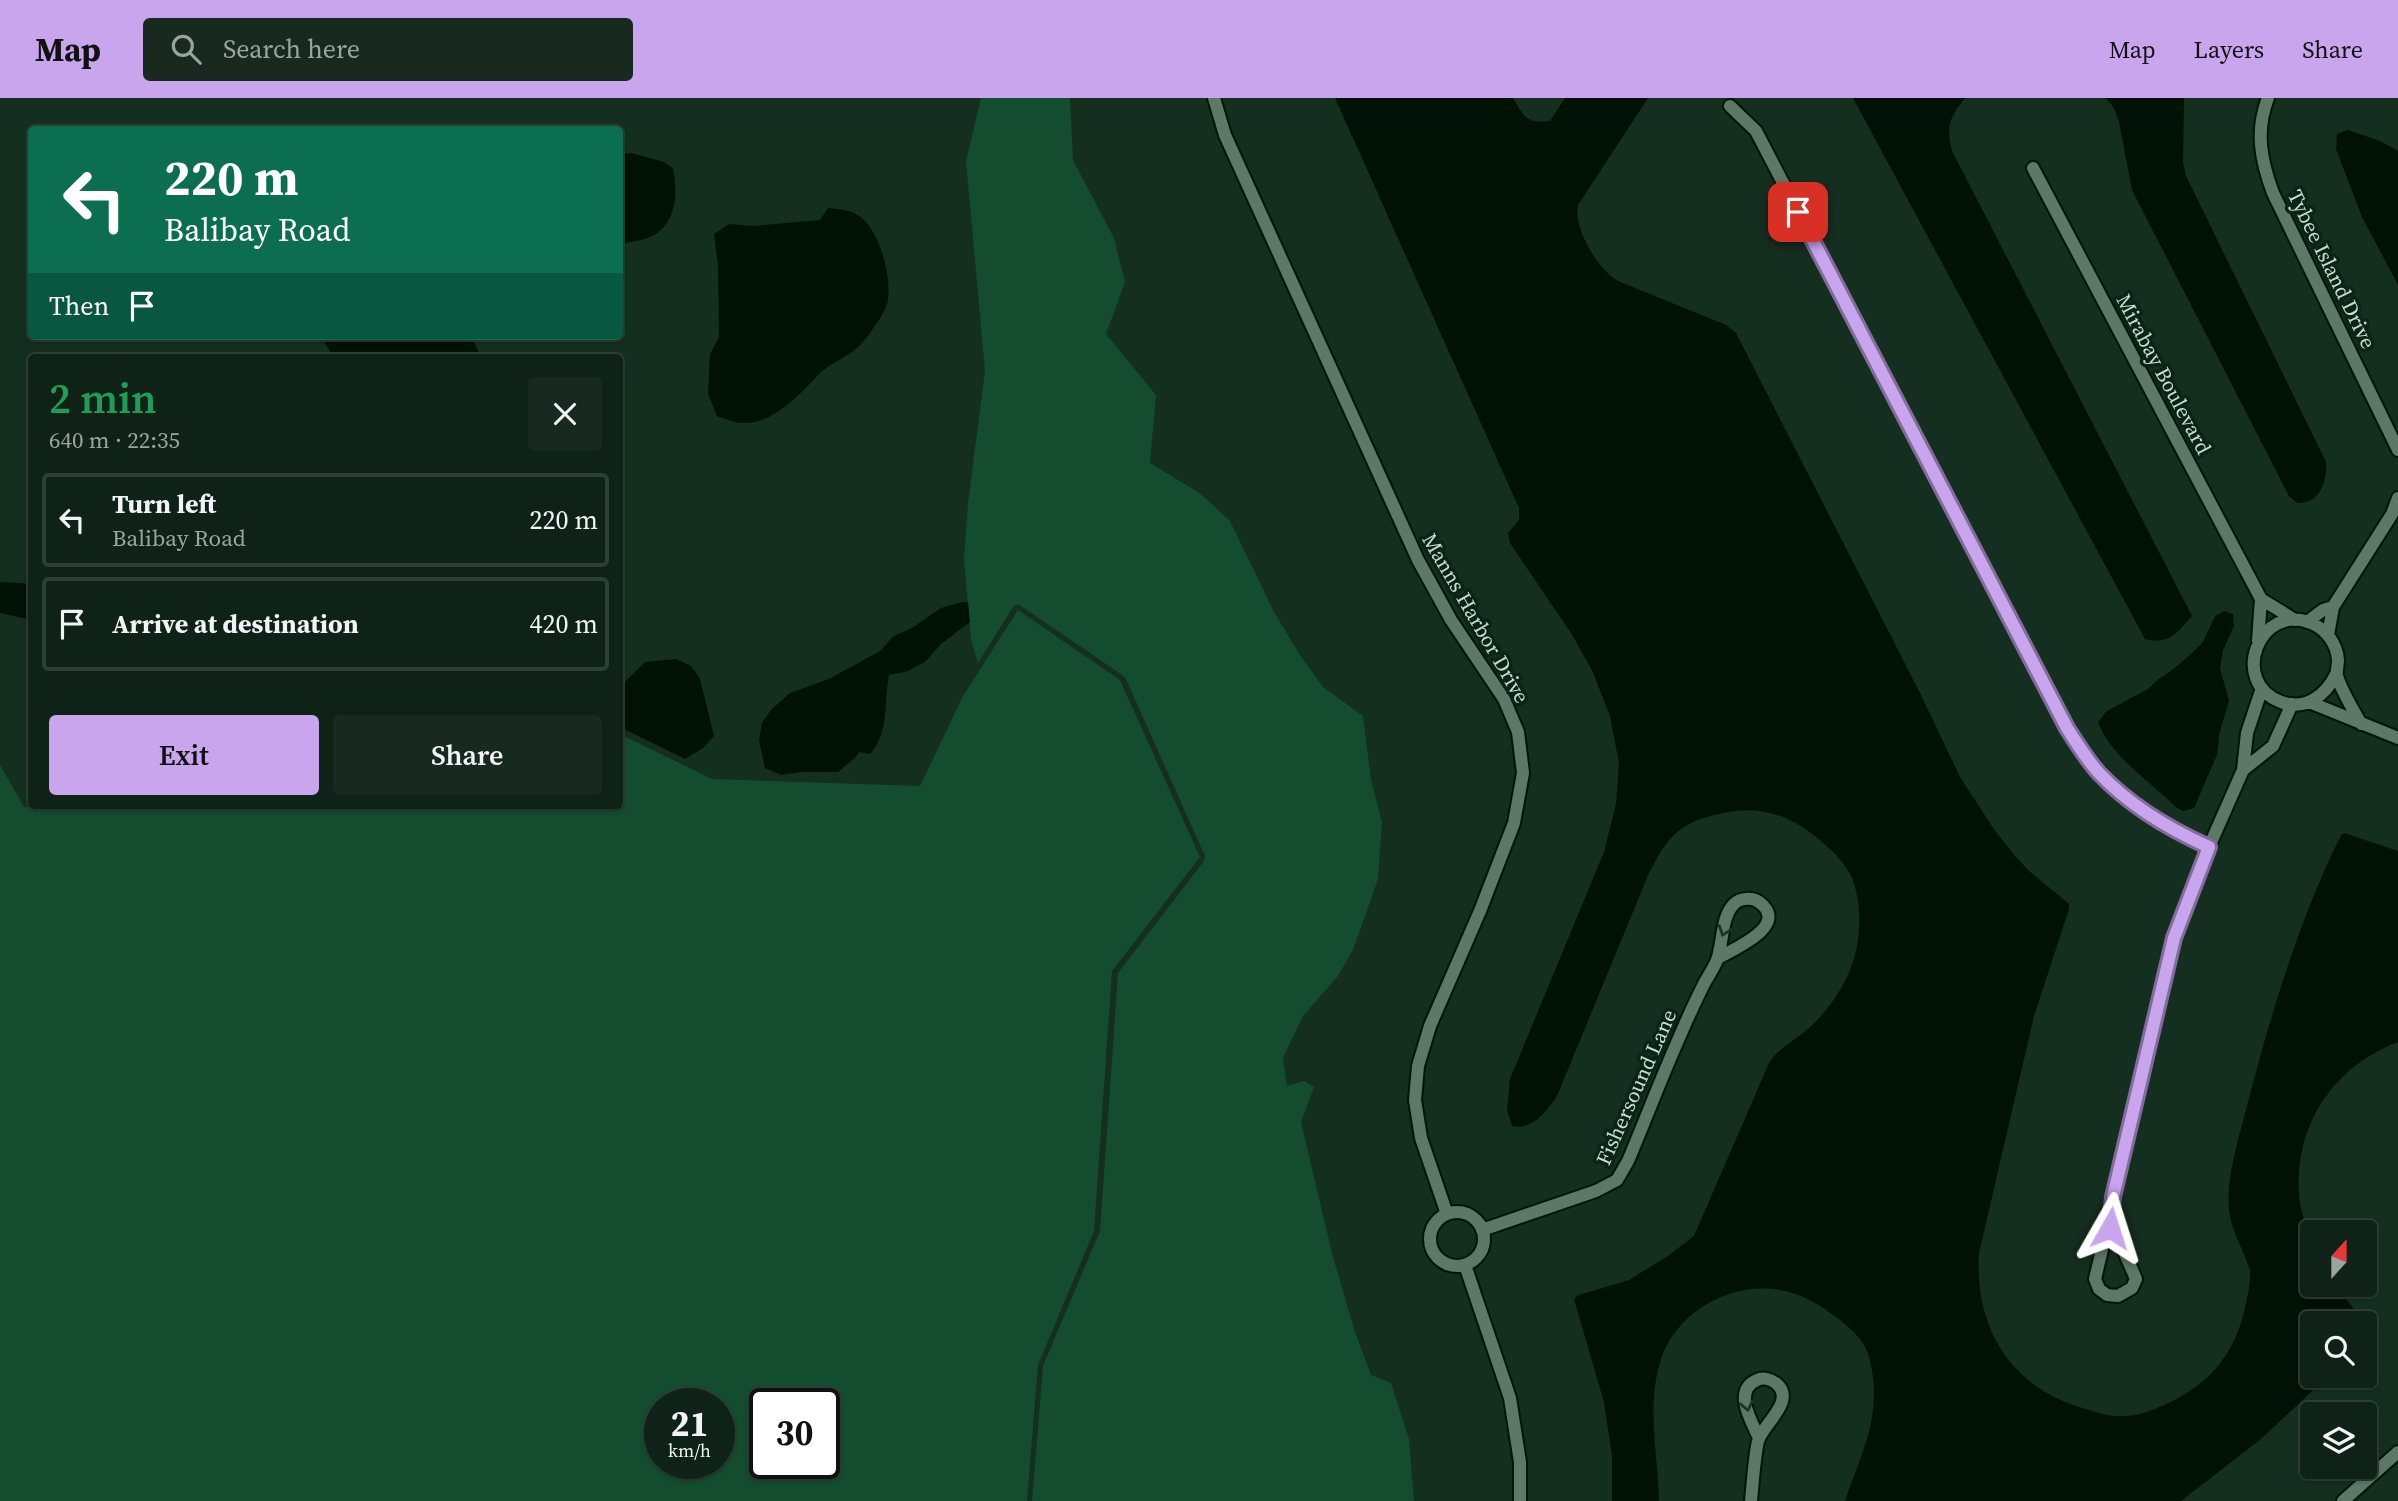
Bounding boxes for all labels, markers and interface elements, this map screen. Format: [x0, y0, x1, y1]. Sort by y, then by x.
search box [143, 18, 633, 81]
text: Map [35, 27, 101, 72]
icon: search [167, 30, 205, 68]
text: Search here [223, 31, 360, 67]
text: Map [2109, 33, 2156, 66]
text: Layers [2194, 33, 2264, 66]
text: Share [2302, 33, 2363, 66]
text: 220 m [164, 144, 299, 211]
icon: left [49, 154, 140, 245]
pin [1768, 182, 1828, 242]
street label: Tybee Island Drive [2281, 185, 2383, 353]
icon: arrive [1779, 193, 1817, 231]
text: Balibay Road [164, 208, 350, 252]
icon: arrive [123, 287, 161, 325]
text: Then [49, 288, 109, 324]
street label: Mirabay Boulevard [2109, 289, 2219, 459]
text: 2 min [49, 369, 157, 427]
button: close [528, 377, 602, 451]
text: 640 m · 22:35 [49, 424, 180, 456]
text: Turn left [112, 486, 216, 522]
icon: left [53, 501, 91, 539]
text: 220 m [530, 502, 598, 538]
text: Balibay Road [112, 522, 246, 554]
street label: Manns Harbor Drive [1415, 528, 1537, 708]
icon: arrive [53, 605, 91, 643]
text: Arrive at destination [112, 606, 359, 642]
text: 420 m [530, 606, 598, 642]
button: Exit [49, 715, 319, 795]
button: Share [333, 715, 602, 795]
one-way arrow [1718, 924, 1732, 937]
street label: Fishersound Lane [1589, 1004, 1683, 1170]
position arrow [2073, 1191, 2147, 1265]
north arrow [2300, 1220, 2376, 1297]
map controls [2300, 1220, 2377, 1479]
button: search [2300, 1311, 2377, 1388]
speed limit sign: 30 [749, 1388, 840, 1479]
text: 21 [671, 1400, 708, 1448]
one-way arrow [1739, 1400, 1754, 1412]
button: layers [2300, 1402, 2377, 1479]
text: km/h [668, 1438, 711, 1463]

